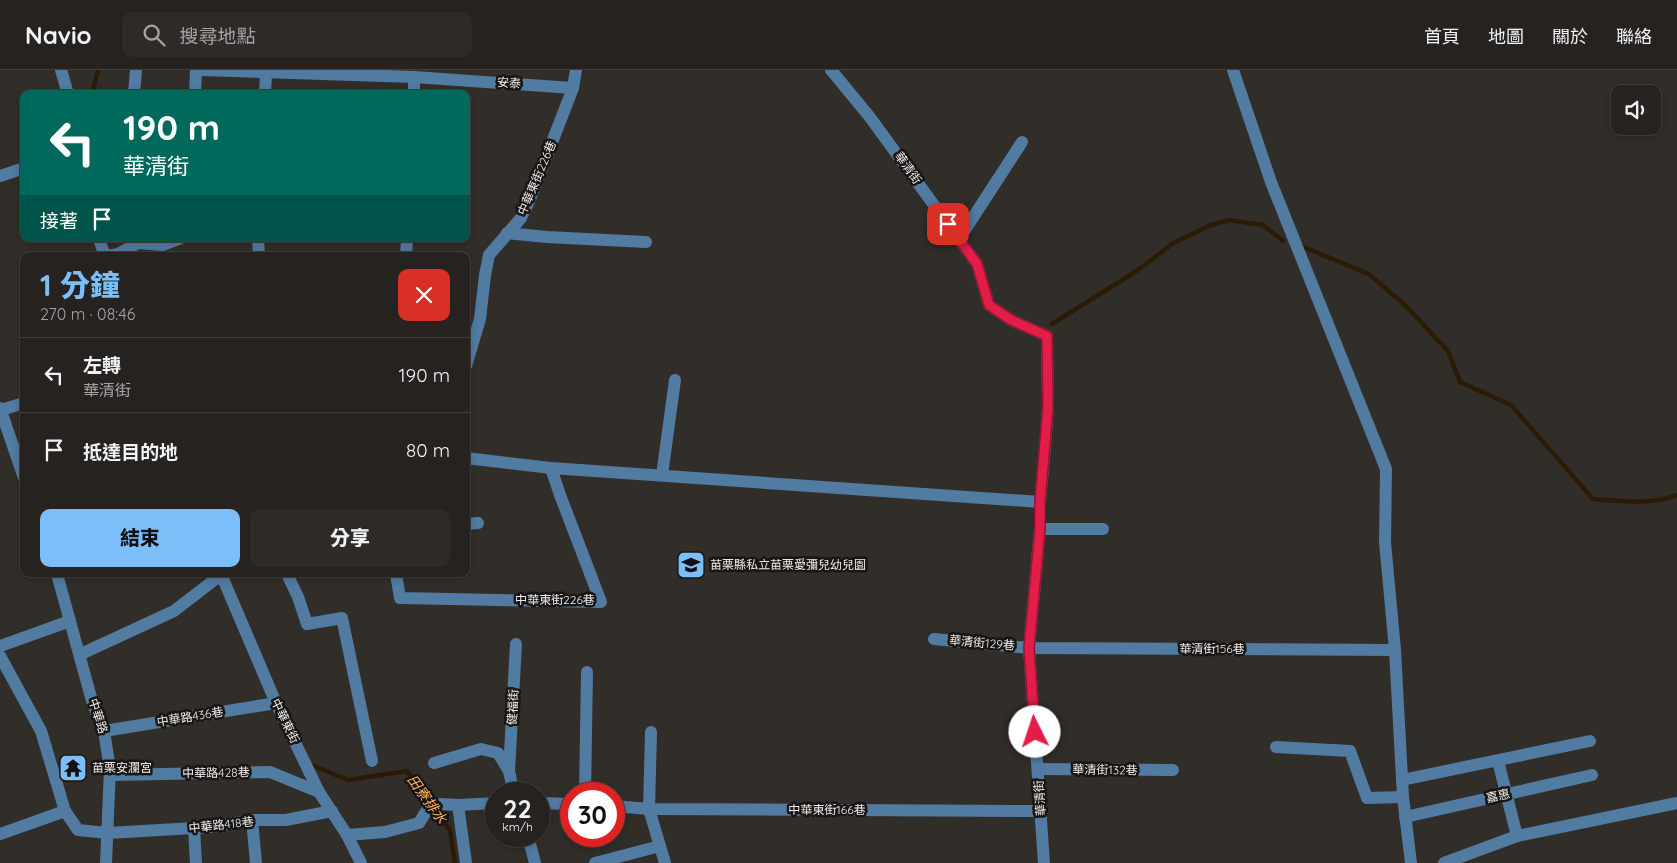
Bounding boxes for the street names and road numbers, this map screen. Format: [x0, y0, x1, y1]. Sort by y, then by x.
street label: 安泰 [497, 74, 522, 91]
street label: 中華東街226巷 [514, 138, 559, 217]
street label: 華清街 [892, 149, 925, 187]
street label: 中華東街226巷 [515, 592, 595, 607]
street label: 華清街129巷 [949, 632, 1015, 653]
street label: 華清街156巷 [1179, 641, 1245, 656]
street label: 健福街 [504, 689, 521, 725]
street label: 中華路 [86, 696, 111, 735]
street label: 中華東街 [268, 696, 303, 746]
street label: 中華路436巷 [156, 704, 224, 729]
street label: 華清街132巷 [1072, 761, 1138, 778]
street label: 中華路428巷 [182, 764, 250, 781]
street label: 華清街 [1031, 780, 1048, 817]
street label: 嘉惠 [1485, 786, 1511, 806]
street label: 中華東街166巷 [788, 802, 866, 817]
street label: 中華路418巷 [188, 814, 254, 835]

